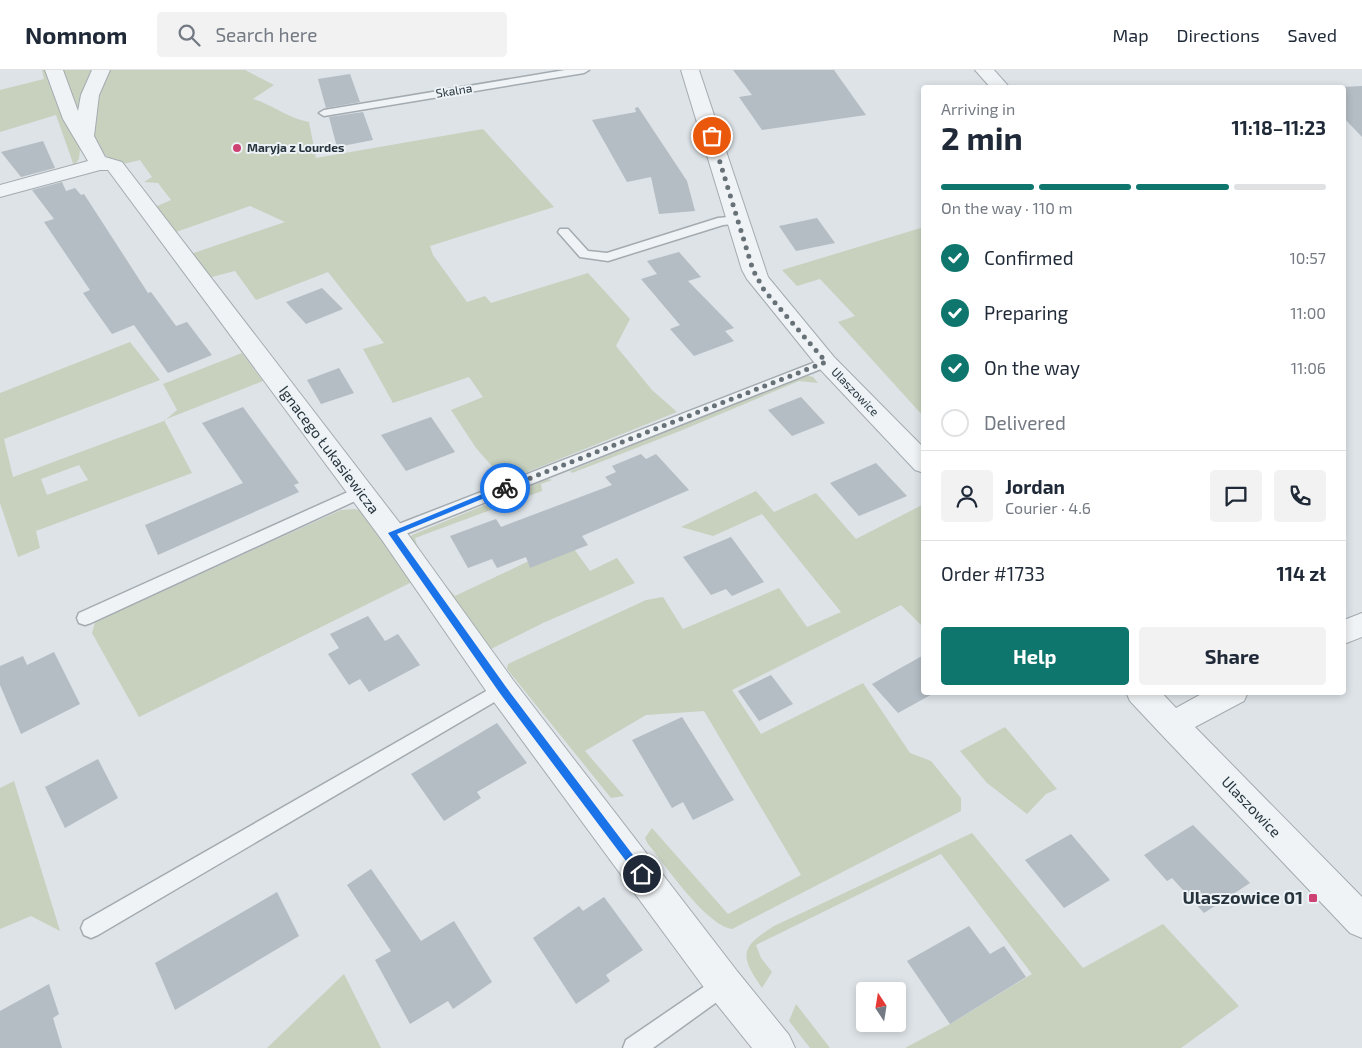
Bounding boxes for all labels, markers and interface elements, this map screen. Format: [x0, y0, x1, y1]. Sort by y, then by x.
search box [157, 12, 507, 57]
text: Nomnom [25, 20, 127, 49]
icon: search [175, 21, 203, 49]
text: Search here [215, 23, 317, 46]
text: Map [1112, 24, 1149, 46]
text: Directions [1177, 24, 1260, 46]
text: Saved [1288, 24, 1337, 46]
street label: Skalna [435, 80, 473, 100]
text: Arriving in [941, 99, 1015, 118]
pin [691, 115, 733, 157]
text: 11:18–11:23 [1232, 116, 1326, 139]
text: 2 min [941, 118, 1023, 156]
icon: bag [698, 122, 726, 150]
place label: Maryja z Lourdes [247, 140, 344, 155]
marker: Maryja z Lourdes [231, 142, 243, 154]
text: On the way · 110 m [941, 198, 1072, 217]
icon: check [941, 244, 969, 272]
text: Confirmed [984, 246, 1074, 269]
text: 10:57 [1289, 248, 1326, 267]
icon: check [941, 299, 969, 327]
text: Preparing [984, 301, 1068, 324]
text: 11:00 [1290, 303, 1326, 322]
icon: check [941, 354, 969, 382]
text: On the way [984, 356, 1080, 379]
text: 11:06 [1291, 358, 1326, 377]
street label: Ulaszowice [829, 364, 882, 419]
street label: Ignacego Łukasiewicza [276, 382, 384, 517]
text: Delivered [984, 411, 1066, 434]
courier [480, 463, 530, 513]
button: person [941, 470, 993, 522]
button: chat [1210, 470, 1262, 522]
button: phone [1274, 470, 1326, 522]
icon: bike [491, 474, 519, 502]
text: Jordan [1005, 475, 1065, 498]
text: Courier · 4.6 [1005, 498, 1091, 517]
text: Order #1733 [941, 562, 1045, 585]
text: 114 zł [1277, 562, 1326, 585]
button: Help [941, 627, 1129, 685]
button: Share [1139, 627, 1326, 685]
street label: Ulaszowice [1218, 772, 1285, 841]
pin [621, 853, 663, 895]
icon: home [628, 860, 656, 888]
place label: Ulaszowice 01 [1182, 886, 1303, 908]
marker: Ulaszowice 01 [1307, 892, 1319, 904]
north arrow [856, 982, 906, 1032]
map controls [856, 982, 906, 1032]

